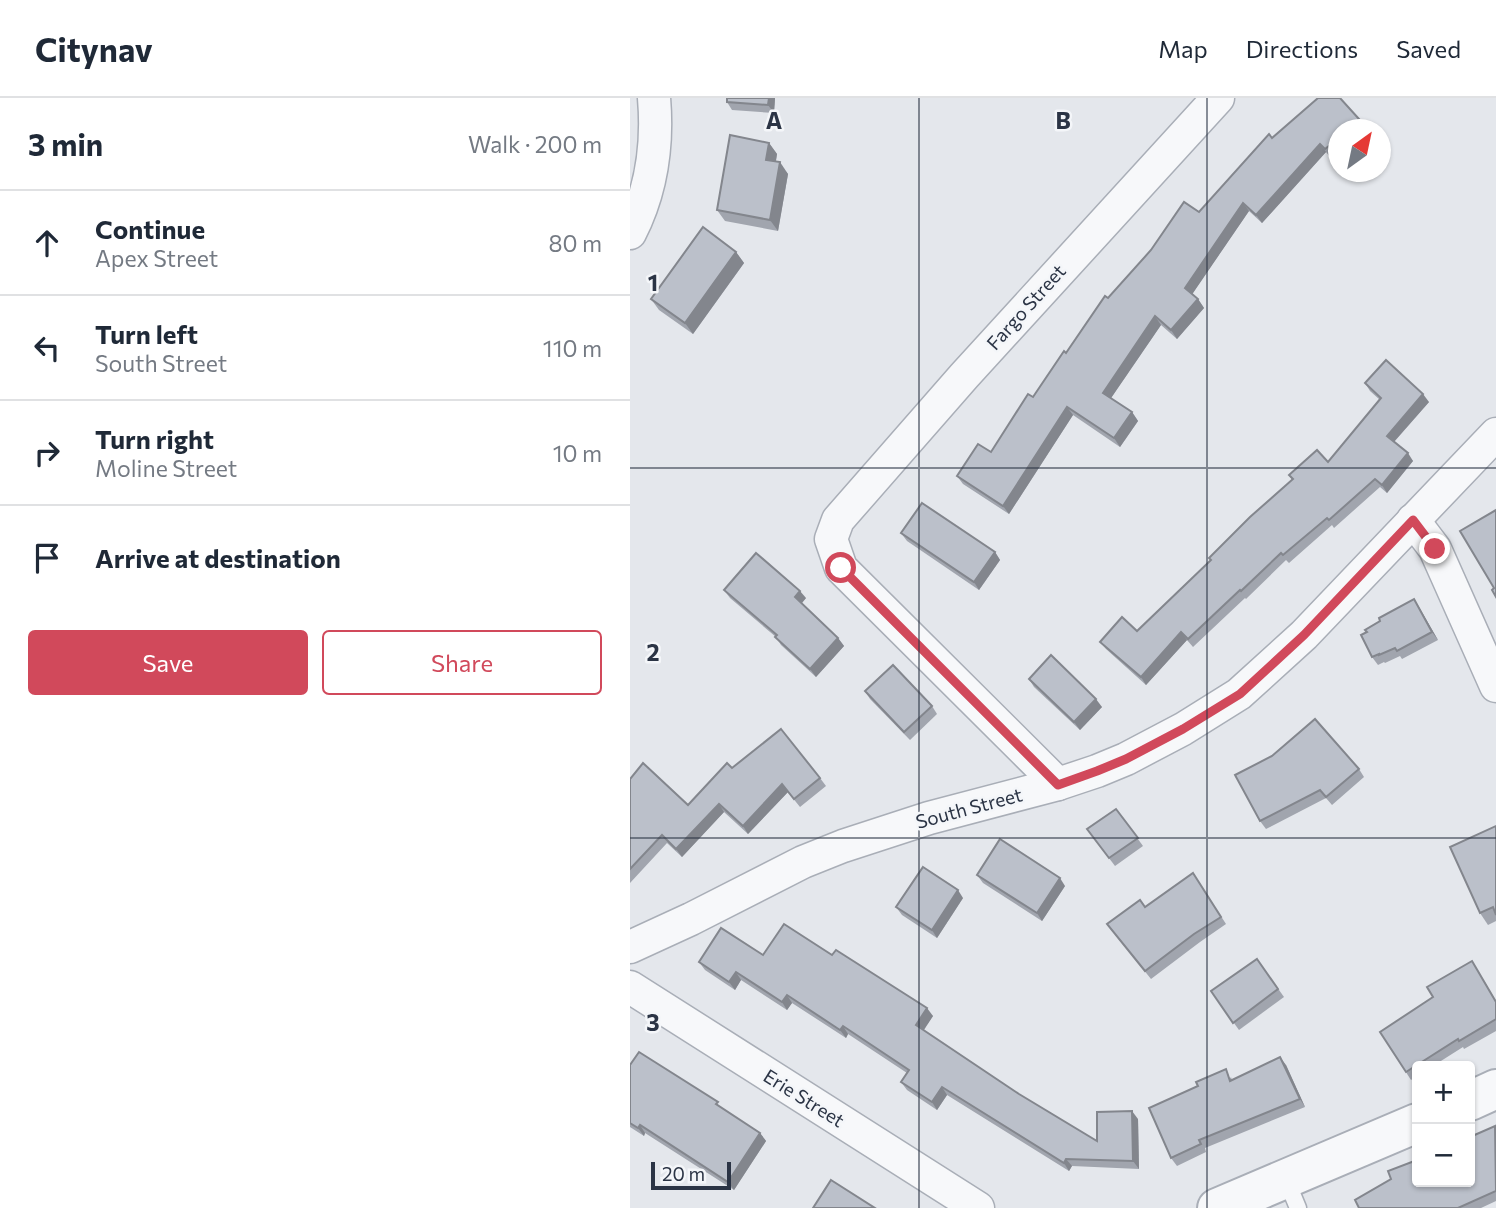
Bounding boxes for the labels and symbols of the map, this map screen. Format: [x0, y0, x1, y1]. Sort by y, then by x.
text: A [766, 106, 783, 134]
text: B [1055, 106, 1071, 134]
north arrow [1328, 119, 1391, 182]
street label: Fargo Street [981, 259, 1070, 354]
text: 1 [648, 268, 658, 296]
route end [1419, 533, 1450, 564]
route start [825, 552, 856, 583]
text: 2 [646, 638, 660, 666]
street label: South Street [913, 782, 1025, 833]
text: 3 [646, 1008, 660, 1036]
street label: Erie Street [760, 1064, 849, 1132]
scale bar [651, 1159, 732, 1191]

